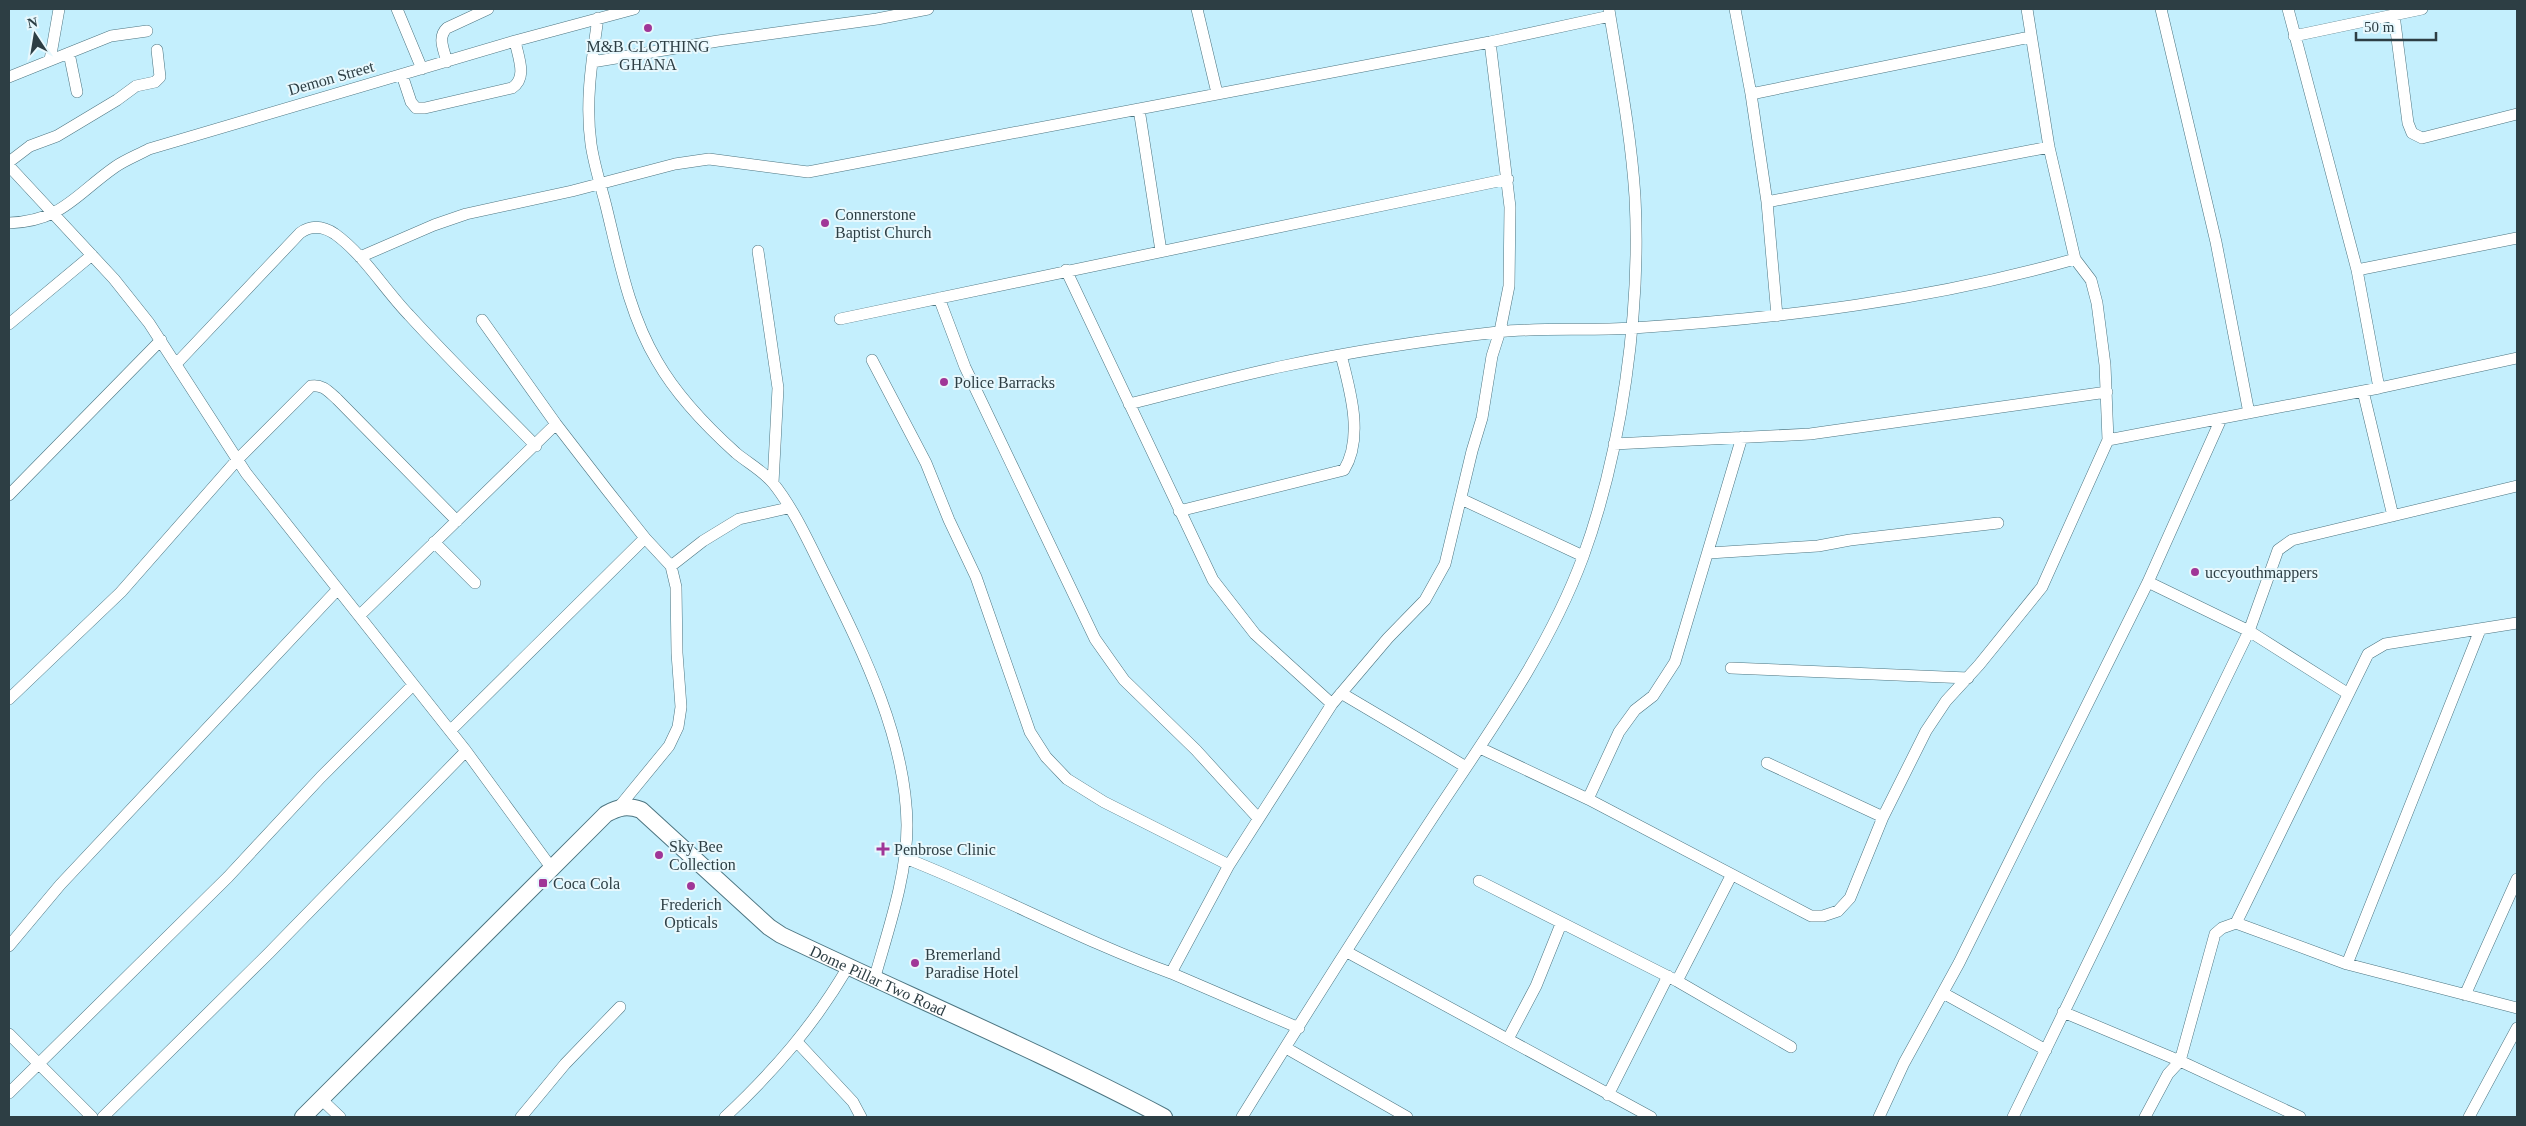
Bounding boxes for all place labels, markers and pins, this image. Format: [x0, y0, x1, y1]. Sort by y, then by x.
marker: M&B CLOTHING GHANA [642, 22, 654, 34]
place label: M&B CLOTHING GHANA [586, 38, 710, 73]
place label: Connerstone Baptist Church [835, 206, 931, 242]
marker: Connerstone Baptist Church [819, 217, 831, 229]
place label: Police Barracks [954, 374, 1055, 391]
marker: Police Barracks [938, 376, 950, 388]
place label: uccyouthmappers [2205, 564, 2318, 582]
marker: uccyouthmappers [2189, 566, 2201, 578]
place label: Sky Bee Collection [669, 838, 736, 873]
place label: Penbrose Clinic [894, 841, 996, 858]
marker: Penbrose Clinic [876, 842, 890, 856]
marker: Sky Bee Collection [653, 849, 665, 861]
place label: Coca Cola [553, 875, 620, 892]
marker: Coca Cola [537, 877, 549, 889]
marker: Frederich Opticals [685, 880, 697, 892]
place label: Frederich Opticals [660, 896, 722, 932]
place label: Bremerland Paradise Hotel [925, 946, 1019, 981]
marker: Bremerland Paradise Hotel [909, 957, 921, 969]

